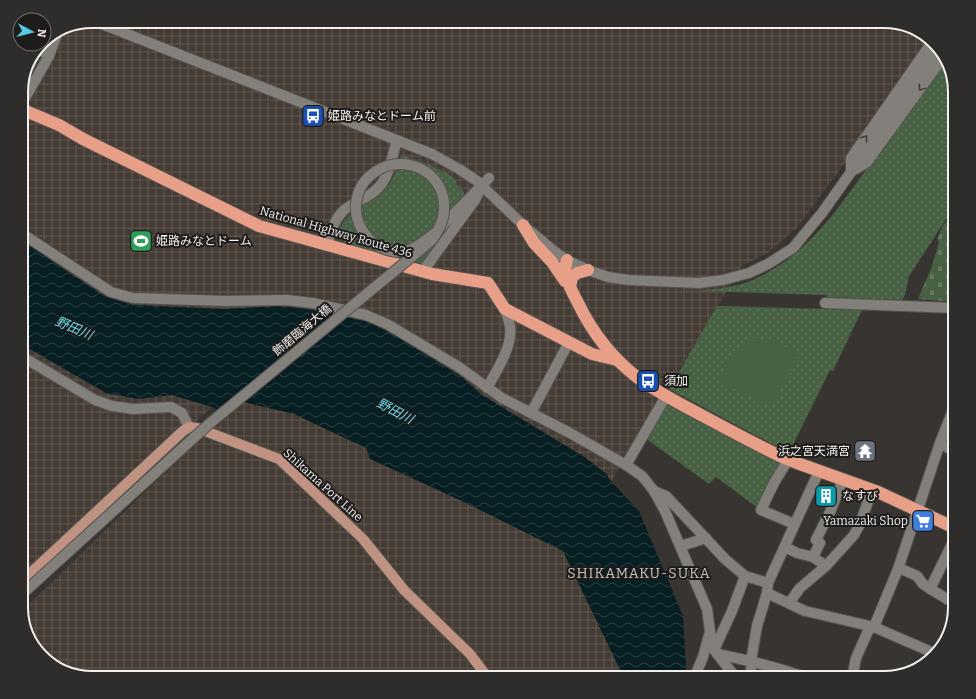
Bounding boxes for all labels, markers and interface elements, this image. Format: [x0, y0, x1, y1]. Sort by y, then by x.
north arrow [12, 12, 52, 52]
text: N [34, 28, 48, 39]
one-way arrow [918, 84, 926, 91]
bus stop icon: 姫路みなとドーム前 [300, 103, 326, 129]
place label: 姫路みなとドーム前 [328, 109, 436, 123]
one-way arrow [860, 135, 867, 142]
street label: National Highway Route 436 [258, 204, 414, 260]
sports icon: 姫路みなとドーム [128, 228, 154, 254]
place label: 姫路みなとドーム [156, 234, 252, 248]
street label: 飾磨臨海大橋 [270, 301, 334, 359]
water label: 野田川 [53, 313, 97, 343]
bus stop icon: 須加 [635, 368, 661, 394]
place label: 須加 [664, 374, 688, 388]
water label: 野田川 [374, 395, 417, 428]
temple icon: 浜之宮天満宮 [852, 438, 878, 464]
place label: 浜之宮天満宮 [778, 444, 850, 458]
street label: Shikama Port Line [281, 446, 365, 524]
building icon: なすび [813, 483, 839, 509]
place label: なすび [842, 489, 878, 503]
supermarket icon: Yamazaki Shop [910, 508, 936, 534]
place label: Yamazaki Shop [823, 514, 908, 528]
district label: SHIKAMAKU-SUKA [567, 565, 711, 582]

